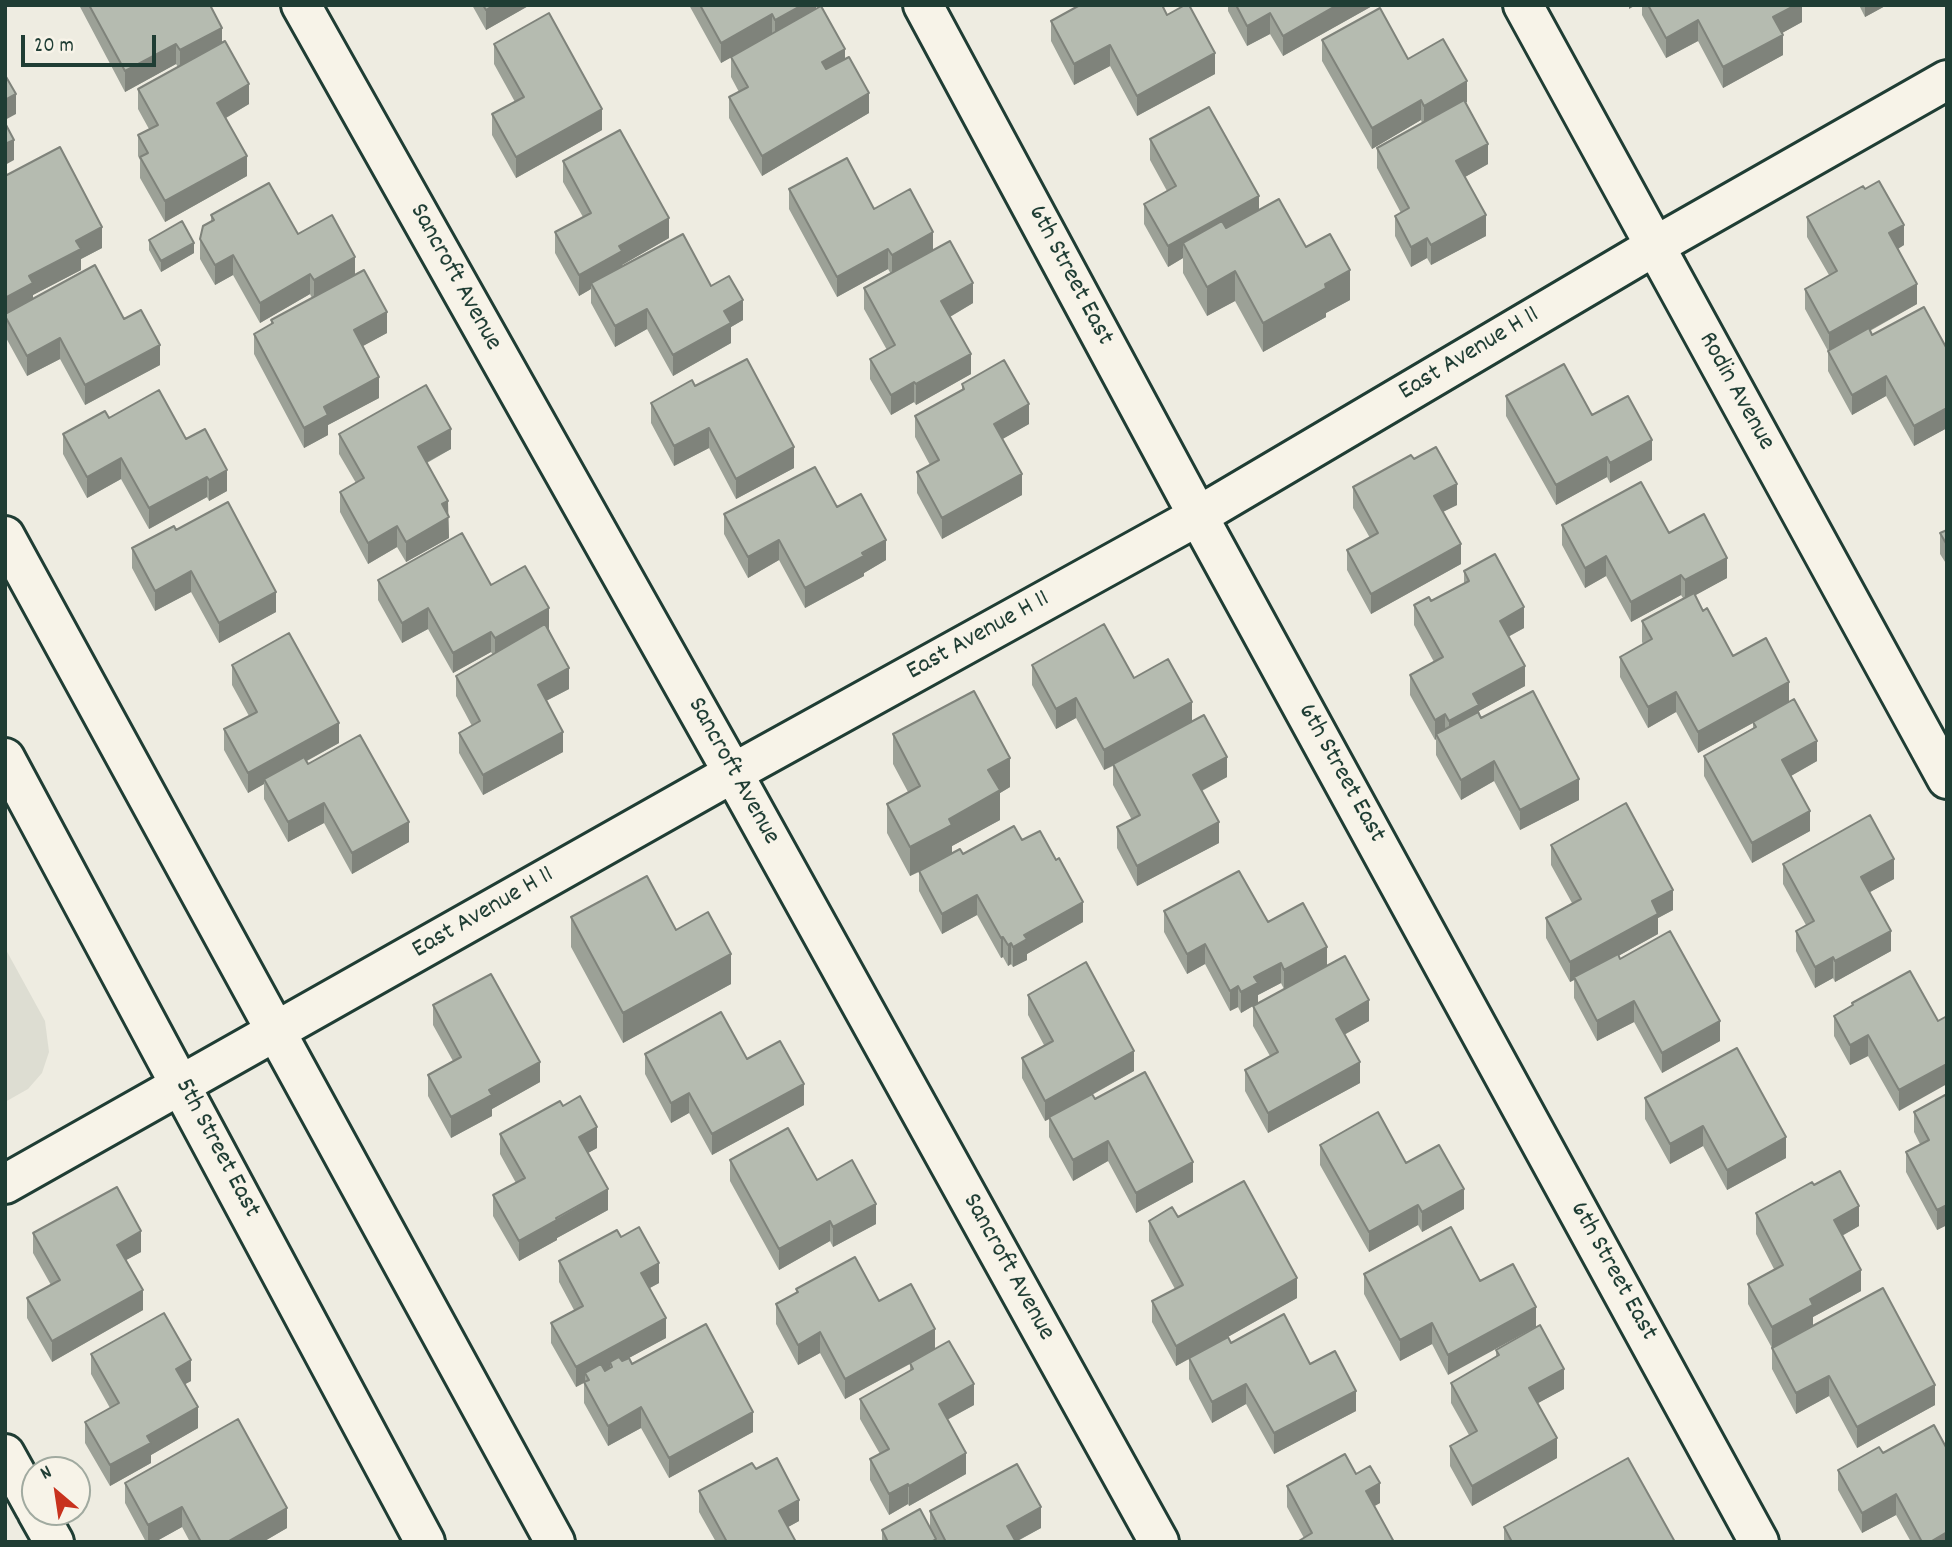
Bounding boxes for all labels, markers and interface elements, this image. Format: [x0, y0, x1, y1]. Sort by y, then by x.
scale bar [24, 21, 159, 65]
text: 20 m [34, 32, 74, 62]
street label: Sancroft Avenue [401, 199, 507, 357]
street label: 6th Street East [1019, 201, 1119, 351]
street label: East Avenue H 11 [1394, 301, 1546, 409]
street label: Rodin Avenue [1690, 327, 1780, 457]
street label: East Avenue H 11 [902, 585, 1056, 689]
street label: Sancroft Avenue [679, 693, 785, 851]
street label: 6th Street East [1289, 699, 1391, 849]
street label: East Avenue H 11 [408, 861, 560, 967]
street label: 5th Street East [166, 1074, 266, 1224]
street label: Sancroft Avenue [954, 1189, 1060, 1347]
street label: 6th Street East [1561, 1197, 1663, 1347]
north arrow [21, 1456, 91, 1526]
text: N [36, 1460, 57, 1488]

